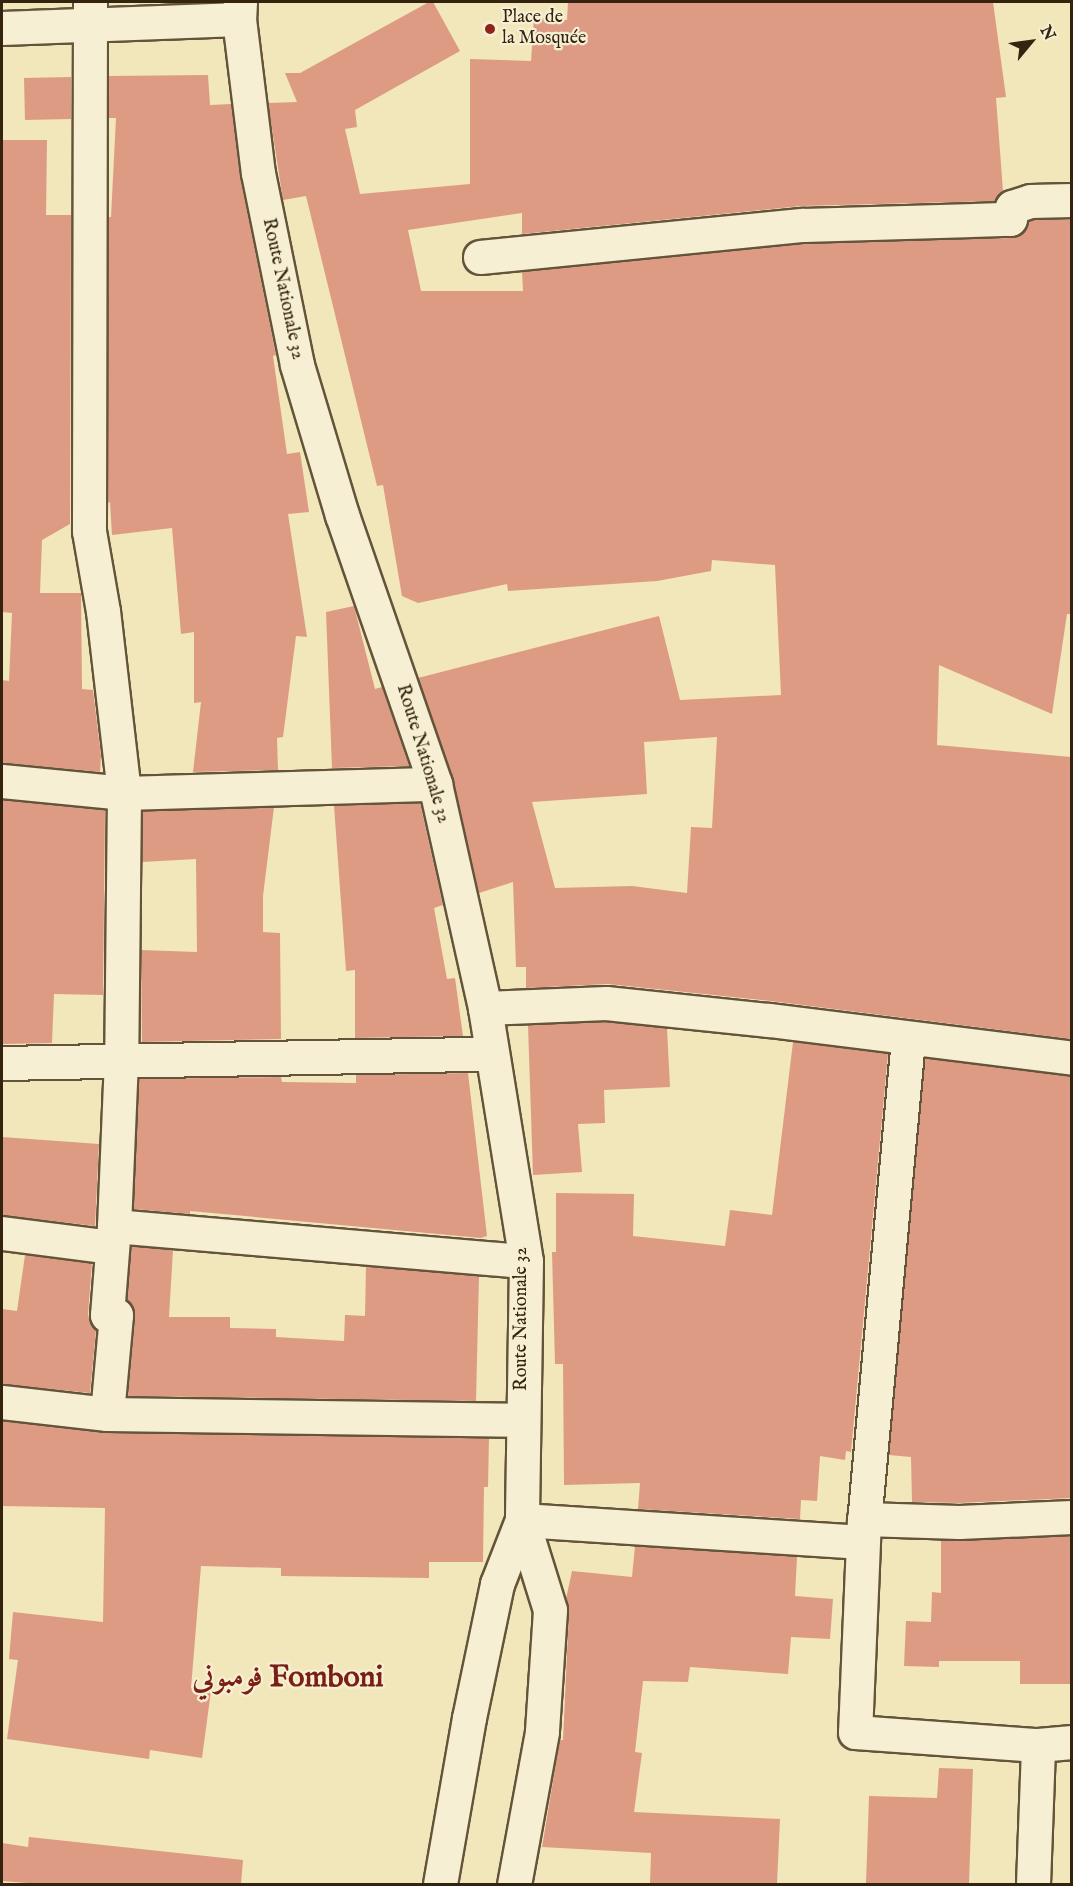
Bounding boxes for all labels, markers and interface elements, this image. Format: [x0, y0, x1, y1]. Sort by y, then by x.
place label: Place de la Mosquée [502, 8, 586, 50]
north arrow [1001, 12, 1061, 72]
marker: Place de la Mosquée [483, 22, 497, 36]
text: N [1035, 22, 1059, 44]
street label: Route Nationale 32 [256, 216, 308, 362]
street label: Route Nationale 32 [391, 682, 453, 826]
street label: Route Nationale 32 [511, 1247, 533, 1391]
district label: فومبوني Fomboni [192, 1660, 384, 1696]

